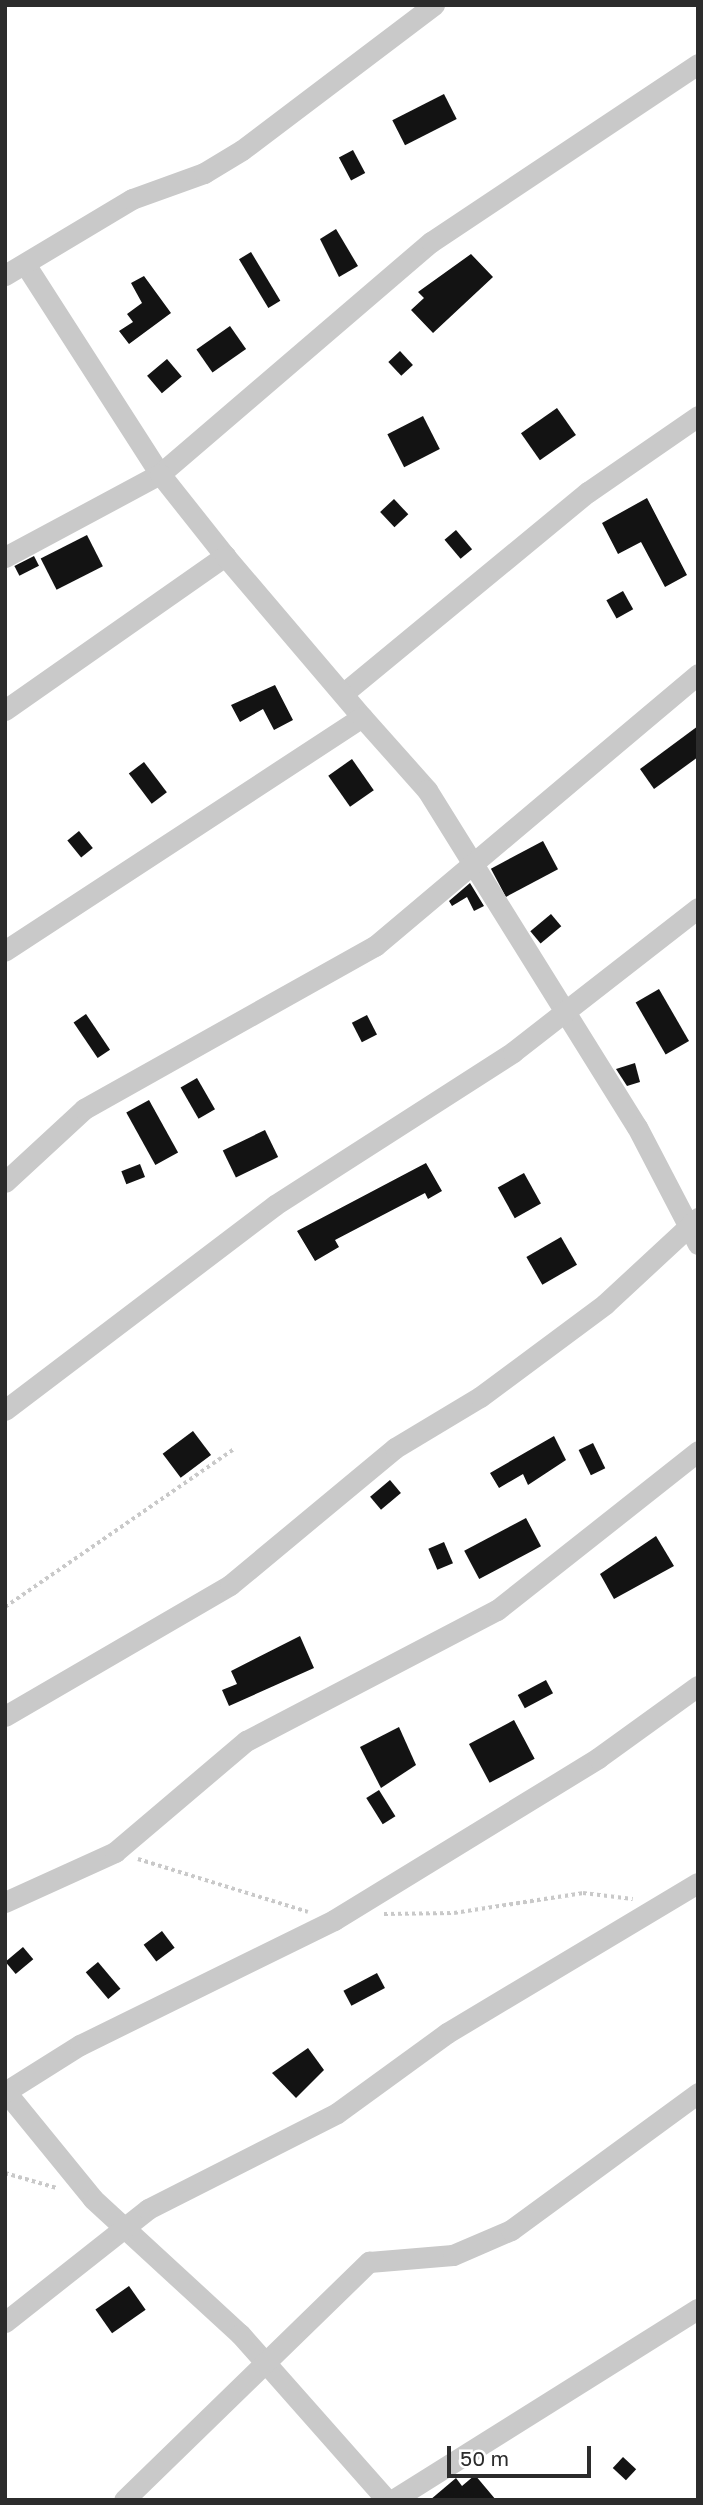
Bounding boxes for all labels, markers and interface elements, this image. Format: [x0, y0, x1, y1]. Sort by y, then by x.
scale bar [451, 2432, 594, 2476]
text: 50 m [460, 2445, 509, 2471]

